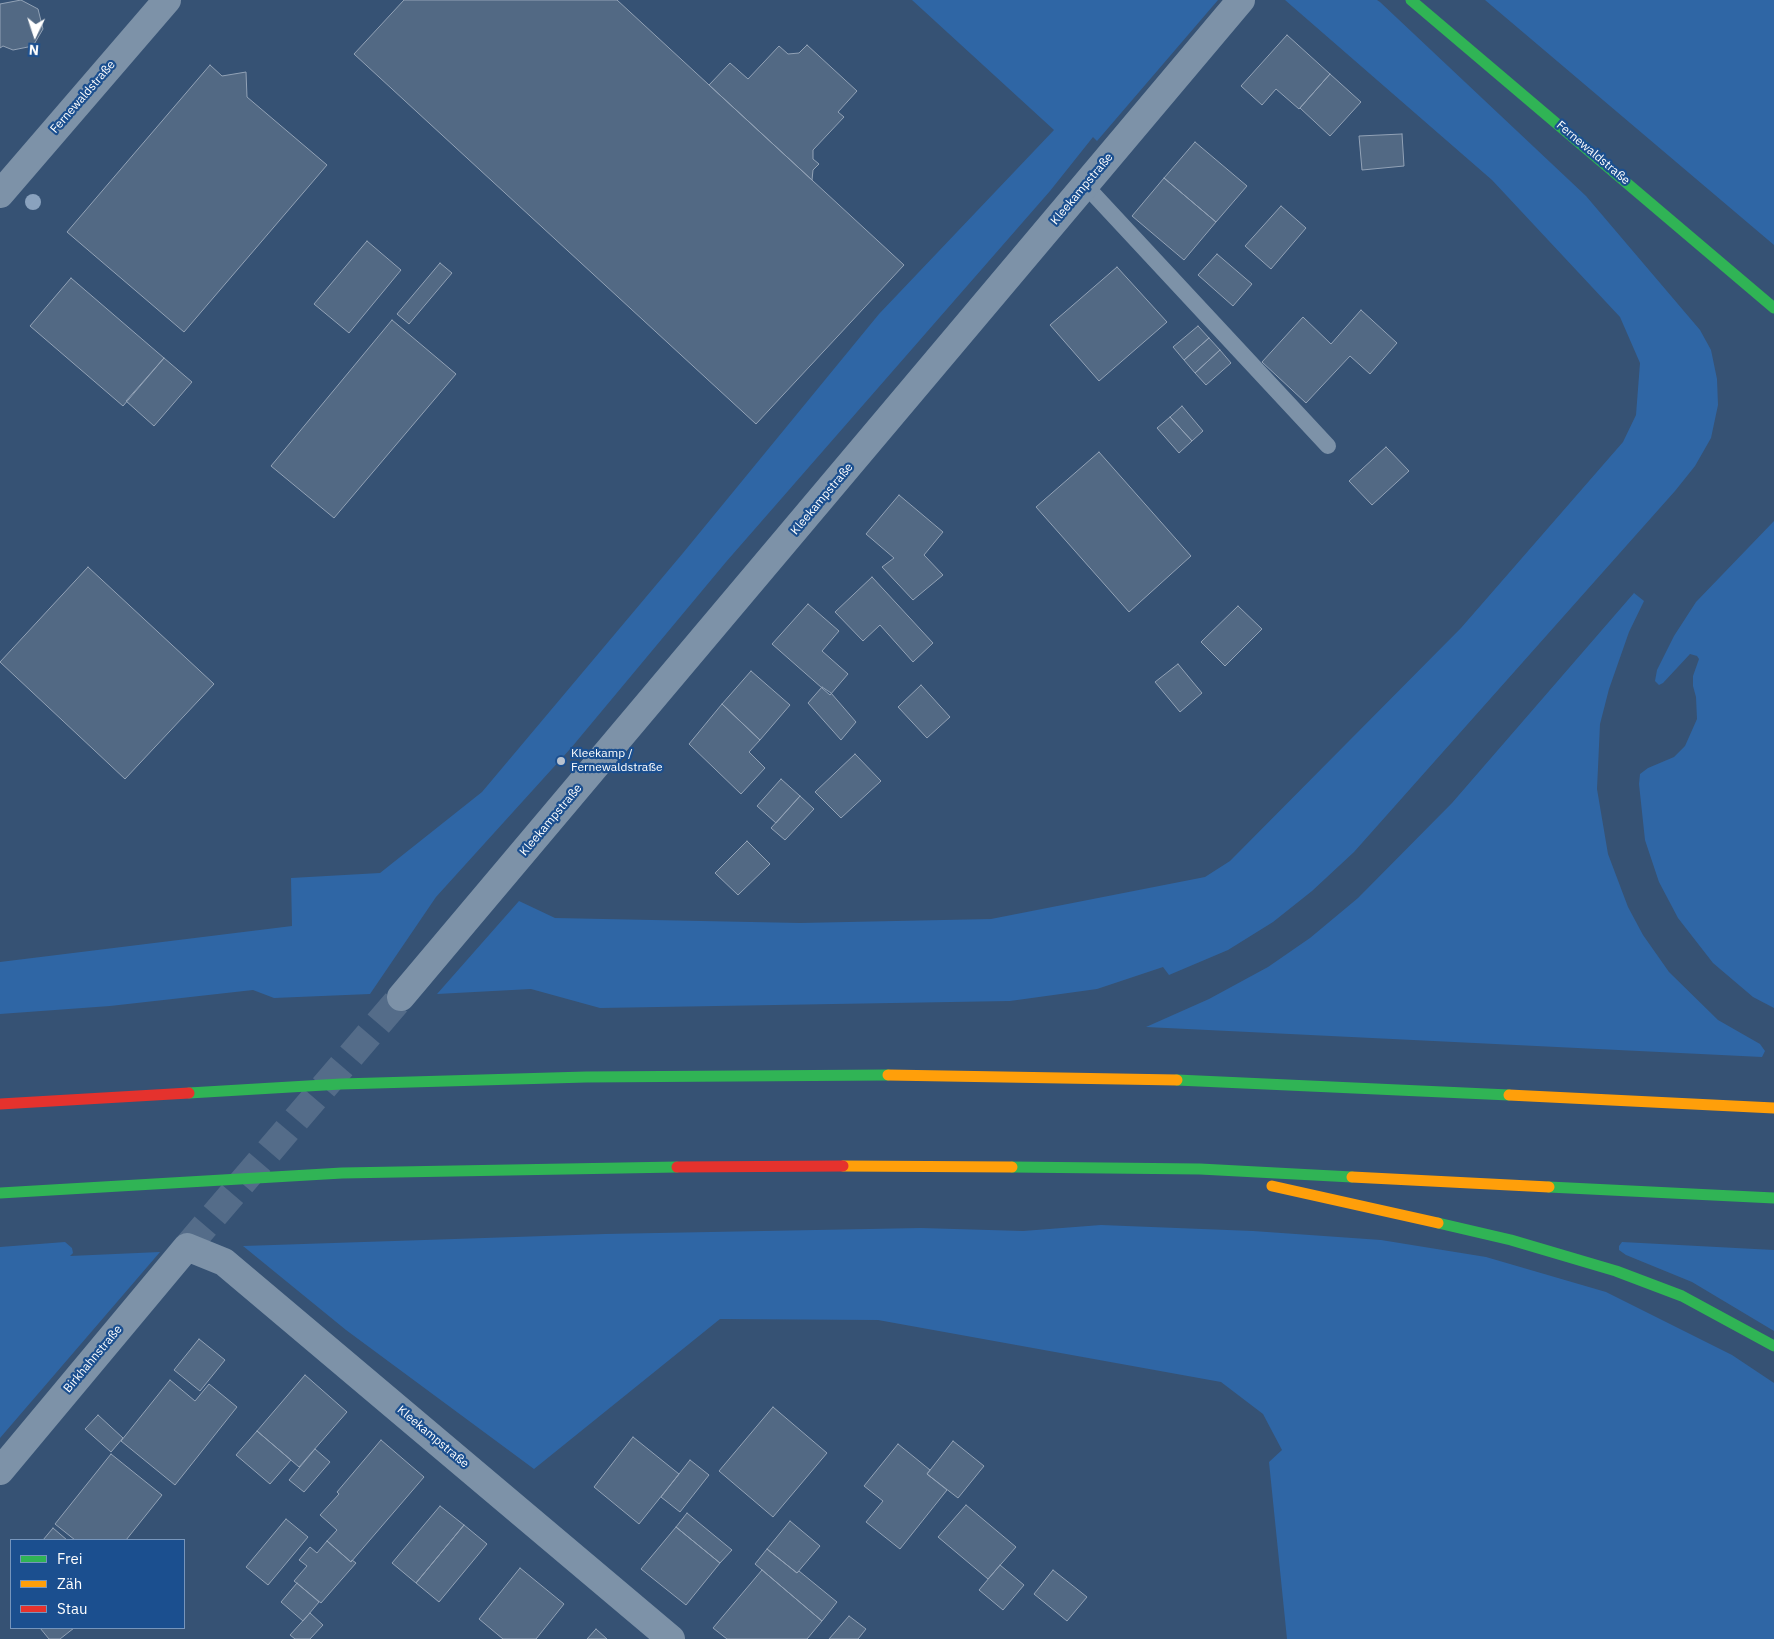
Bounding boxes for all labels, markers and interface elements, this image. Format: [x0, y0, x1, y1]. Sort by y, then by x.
north arrow [10, 10, 60, 60]
text: N [28, 41, 40, 59]
street label: Fernewaldstraße [48, 58, 118, 136]
street label: Fernewaldstraße [1553, 118, 1633, 188]
street label: Kleekampstraße [1048, 150, 1116, 228]
street label: Kleekampstraße [788, 460, 856, 538]
place label: Kleekamp / Fernewaldstraße [571, 747, 662, 775]
marker: Kleekamp / Fernewaldstraße [555, 755, 567, 767]
street label: Kleekampstraße [517, 781, 585, 859]
street label: Birkhahnstraße [61, 1322, 125, 1396]
street label: Kleekampstraße [394, 1403, 472, 1471]
legend [10, 1539, 185, 1629]
text: Frei [57, 1549, 83, 1568]
text: Zäh [57, 1574, 82, 1593]
text: Stau [57, 1599, 88, 1618]

